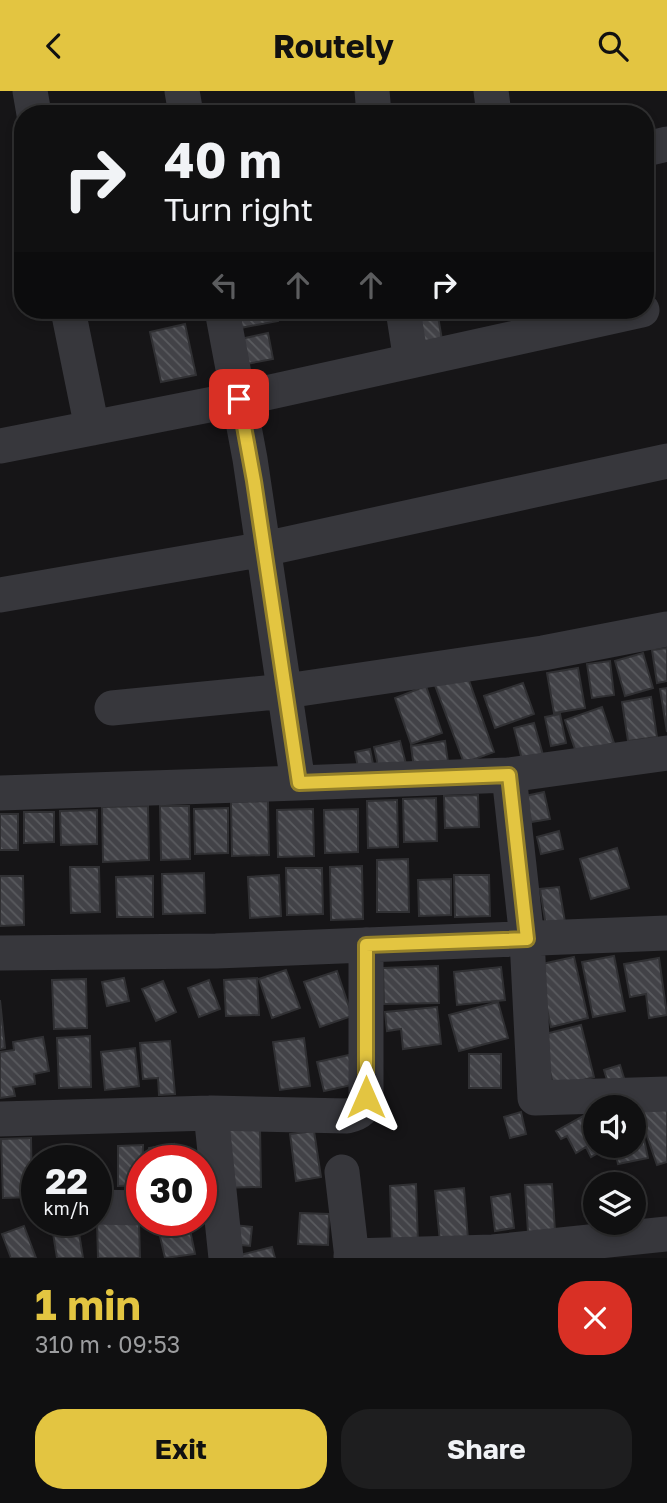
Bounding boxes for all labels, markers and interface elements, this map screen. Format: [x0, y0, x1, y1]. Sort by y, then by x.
icon: back [35, 27, 73, 65]
text: Routely [273, 27, 394, 65]
icon: search [594, 27, 632, 65]
text: 40 m [164, 130, 282, 189]
icon: right [49, 133, 140, 224]
text: Turn right [164, 190, 313, 228]
icon: left [206, 266, 244, 304]
icon: ahead [279, 266, 317, 304]
icon: ahead [352, 266, 390, 304]
icon: right [425, 266, 463, 304]
pin [209, 369, 269, 429]
icon: arrive [220, 380, 258, 418]
position arrow [329, 1060, 403, 1134]
map controls [583, 1095, 646, 1235]
button: sound [583, 1095, 646, 1158]
speed limit sign: 30 [126, 1145, 217, 1236]
text: 22 [45, 1160, 88, 1202]
button: layers [583, 1172, 646, 1235]
text: km/h [44, 1197, 89, 1219]
text: 1 min [35, 1279, 141, 1329]
button: close [558, 1281, 632, 1355]
text: 310 m · 09:53 [35, 1330, 180, 1358]
button: Exit [35, 1409, 327, 1489]
button: Share [341, 1409, 632, 1489]

